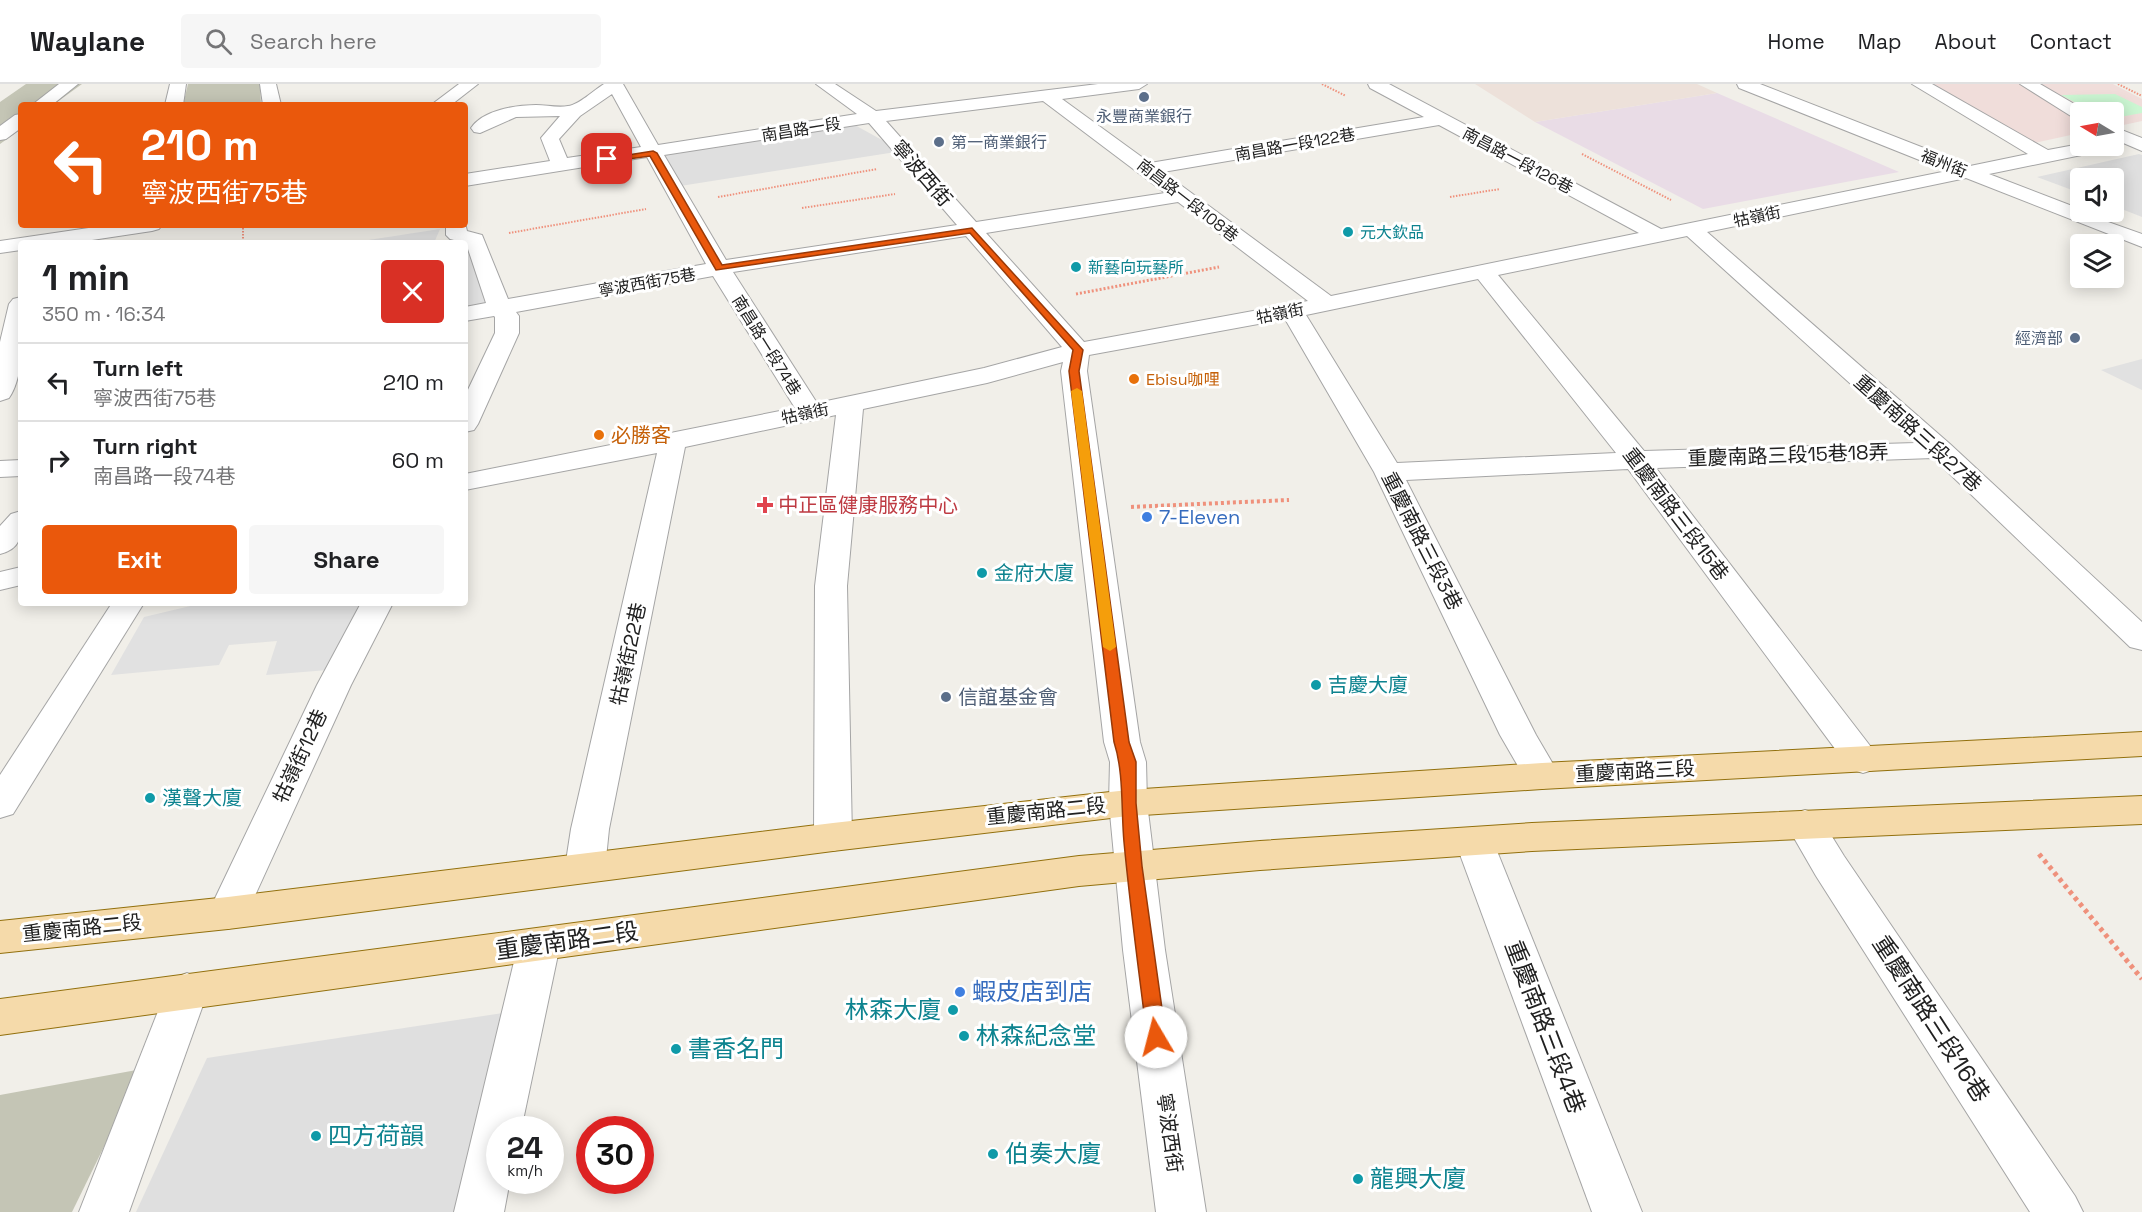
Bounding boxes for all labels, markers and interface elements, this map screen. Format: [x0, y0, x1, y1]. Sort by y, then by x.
search box [181, 14, 601, 68]
text: Waylane [30, 23, 145, 59]
icon: search [202, 25, 235, 58]
text: Search here [250, 27, 377, 55]
text: Home [1767, 28, 1825, 55]
text: Map [1858, 28, 1902, 55]
text: About [1935, 28, 1997, 55]
text: Contact [2030, 28, 2112, 55]
marker: 永豐商業銀行 [1137, 90, 1151, 104]
north arrow [2070, 102, 2124, 156]
map controls [2070, 102, 2124, 288]
place label: 永豐商業銀行 [1096, 106, 1192, 127]
street label: 南昌路一段 [760, 113, 842, 146]
text: 210 m [141, 119, 259, 172]
street label: 南昌路一段126巷 [1459, 122, 1577, 198]
street label: 南昌路一段122巷 [1233, 124, 1357, 165]
icon: left [42, 126, 120, 204]
place label: 第一商業銀行 [951, 132, 1047, 153]
pin [581, 133, 632, 184]
street label: 寧波西街 [886, 134, 958, 212]
marker: 第一商業銀行 [932, 135, 946, 149]
icon: arrive [590, 142, 623, 175]
street label: 福州街 [1918, 145, 1970, 182]
street label: 南昌路一段108巷 [1133, 154, 1243, 247]
button: sound [2070, 168, 2124, 222]
text: 寧波西街75巷 [141, 175, 307, 210]
street label: 牯嶺街 [1731, 201, 1783, 232]
place label: 元大欽品 [1360, 222, 1424, 243]
marker: 元大欽品 [1341, 225, 1355, 239]
button: layers [2070, 234, 2124, 288]
text: 1 min [42, 255, 130, 301]
place label: 新藝向玩藝所 [1088, 257, 1184, 278]
button: close [381, 260, 444, 323]
marker: 新藝向玩藝所 [1069, 260, 1083, 274]
street label: 寧波西街75巷 [597, 264, 697, 301]
street label: 南昌路一段74巷 [727, 291, 806, 399]
street label: 牯嶺街 [1255, 299, 1306, 328]
text: 350 m · 16:34 [42, 301, 165, 327]
place label: 經濟部 [2015, 328, 2063, 349]
marker: 經濟部 [2068, 331, 2082, 345]
text: Turn left [93, 354, 183, 382]
icon: left [42, 366, 75, 399]
text: 210 m [383, 368, 444, 396]
place label: Ebisu咖哩 [1146, 369, 1219, 390]
street label: 重慶南路三段27巷 [1849, 369, 1987, 497]
marker: Ebisu咖哩 [1127, 372, 1141, 386]
text: 寧波西街75巷 [93, 385, 216, 411]
street label: 牯嶺街 [779, 398, 831, 429]
place label: 必勝客 [611, 422, 671, 448]
marker: 必勝客 [592, 428, 606, 442]
text: Turn right [93, 432, 198, 460]
street label: 重慶南路三段15巷18弄 [1687, 438, 1889, 472]
street label: 重慶南路三段15巷 [1617, 442, 1735, 586]
icon: right [42, 444, 75, 477]
text: 60 m [392, 446, 444, 474]
text: 南昌路一段74巷 [93, 463, 236, 489]
street label: 重慶南路三段3巷 [1376, 467, 1468, 615]
place label: 中正區健康服務中心 [778, 492, 958, 518]
marker: 中正區健康服務中心 [756, 496, 774, 514]
place label: 7-Eleven [1159, 504, 1240, 530]
marker: 7-Eleven [1140, 510, 1154, 524]
button: Exit [42, 525, 237, 594]
button: Share [249, 525, 444, 594]
place label: 金府大廈 [994, 560, 1074, 586]
marker: 金府大廈 [975, 566, 989, 580]
street label: 牯嶺街22巷 [604, 600, 652, 708]
place label: 吉慶大廈 [1328, 672, 1408, 698]
marker: 吉慶大廈 [1309, 678, 1323, 692]
place label: 信誼基金會 [958, 684, 1058, 710]
marker: 信誼基金會 [939, 690, 953, 704]
street label: 牯嶺街12巷 [267, 705, 333, 807]
street label: 重慶南路三段 [1574, 755, 1696, 787]
place label: 漢聲大廈 [162, 785, 242, 811]
marker: 漢聲大廈 [143, 791, 157, 805]
street label: 重慶南路二段 [985, 792, 1107, 830]
street label: 重慶南路二段 [21, 909, 143, 947]
street label: 重慶南路二段 [493, 915, 640, 966]
street label: 重慶南路三段16巷 [1866, 929, 1997, 1108]
street label: 重慶南路三段4巷 [1498, 936, 1593, 1118]
place label: 蝦皮店到店 [972, 976, 1092, 1007]
marker: 蝦皮店到店 [953, 985, 967, 999]
place label: 林森大廈 [845, 994, 941, 1025]
marker: 林森大廈 [946, 1003, 960, 1017]
position arrow [1124, 1005, 1188, 1069]
place label: 林森紀念堂 [976, 1020, 1096, 1051]
marker: 林森紀念堂 [957, 1029, 971, 1043]
place label: 書香名門 [688, 1033, 784, 1064]
marker: 書香名門 [669, 1042, 683, 1056]
street label: 寧波西街 [1152, 1092, 1188, 1174]
speed limit sign: 30 [576, 1116, 654, 1194]
place label: 四方荷韻 [328, 1120, 424, 1151]
text: 24 [507, 1128, 543, 1167]
marker: 四方荷韻 [309, 1129, 323, 1143]
place label: 伯奏大廈 [1005, 1138, 1101, 1169]
marker: 伯奏大廈 [986, 1147, 1000, 1161]
text: km/h [507, 1161, 543, 1180]
place label: 龍興大廈 [1370, 1163, 1466, 1194]
marker: 龍興大廈 [1351, 1172, 1365, 1186]

